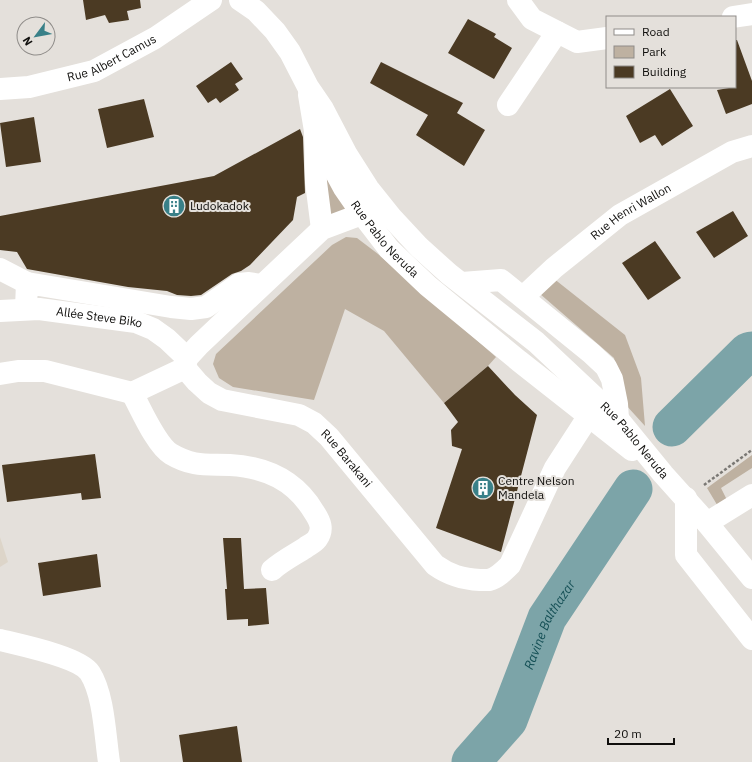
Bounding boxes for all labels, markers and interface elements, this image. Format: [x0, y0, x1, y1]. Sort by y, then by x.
north arrow [16, 16, 56, 56]
legend [606, 16, 736, 88]
text: Road [642, 24, 670, 39]
street label: Rue Albert Camus [65, 31, 159, 84]
text: N [19, 34, 36, 48]
text: Park [642, 44, 667, 59]
text: Building [642, 64, 687, 79]
street label: Rue Henri Wallon [587, 180, 674, 243]
building icon: Ludokadok [161, 193, 187, 219]
street label: Rue Pablo Neruda [348, 197, 423, 281]
place label: Ludokadok [190, 198, 250, 213]
street label: Allée Steve Biko [55, 303, 145, 331]
street label: Rue Pablo Neruda [597, 398, 672, 482]
street label: Rue Barakani [318, 426, 376, 490]
place label: Centre Nelson Mandela [498, 473, 575, 502]
building icon: Centre Nelson Mandela [470, 475, 496, 501]
water label: Ravine Balthazar [520, 576, 580, 672]
scale bar [608, 720, 674, 746]
text: 20 m [614, 726, 642, 741]

